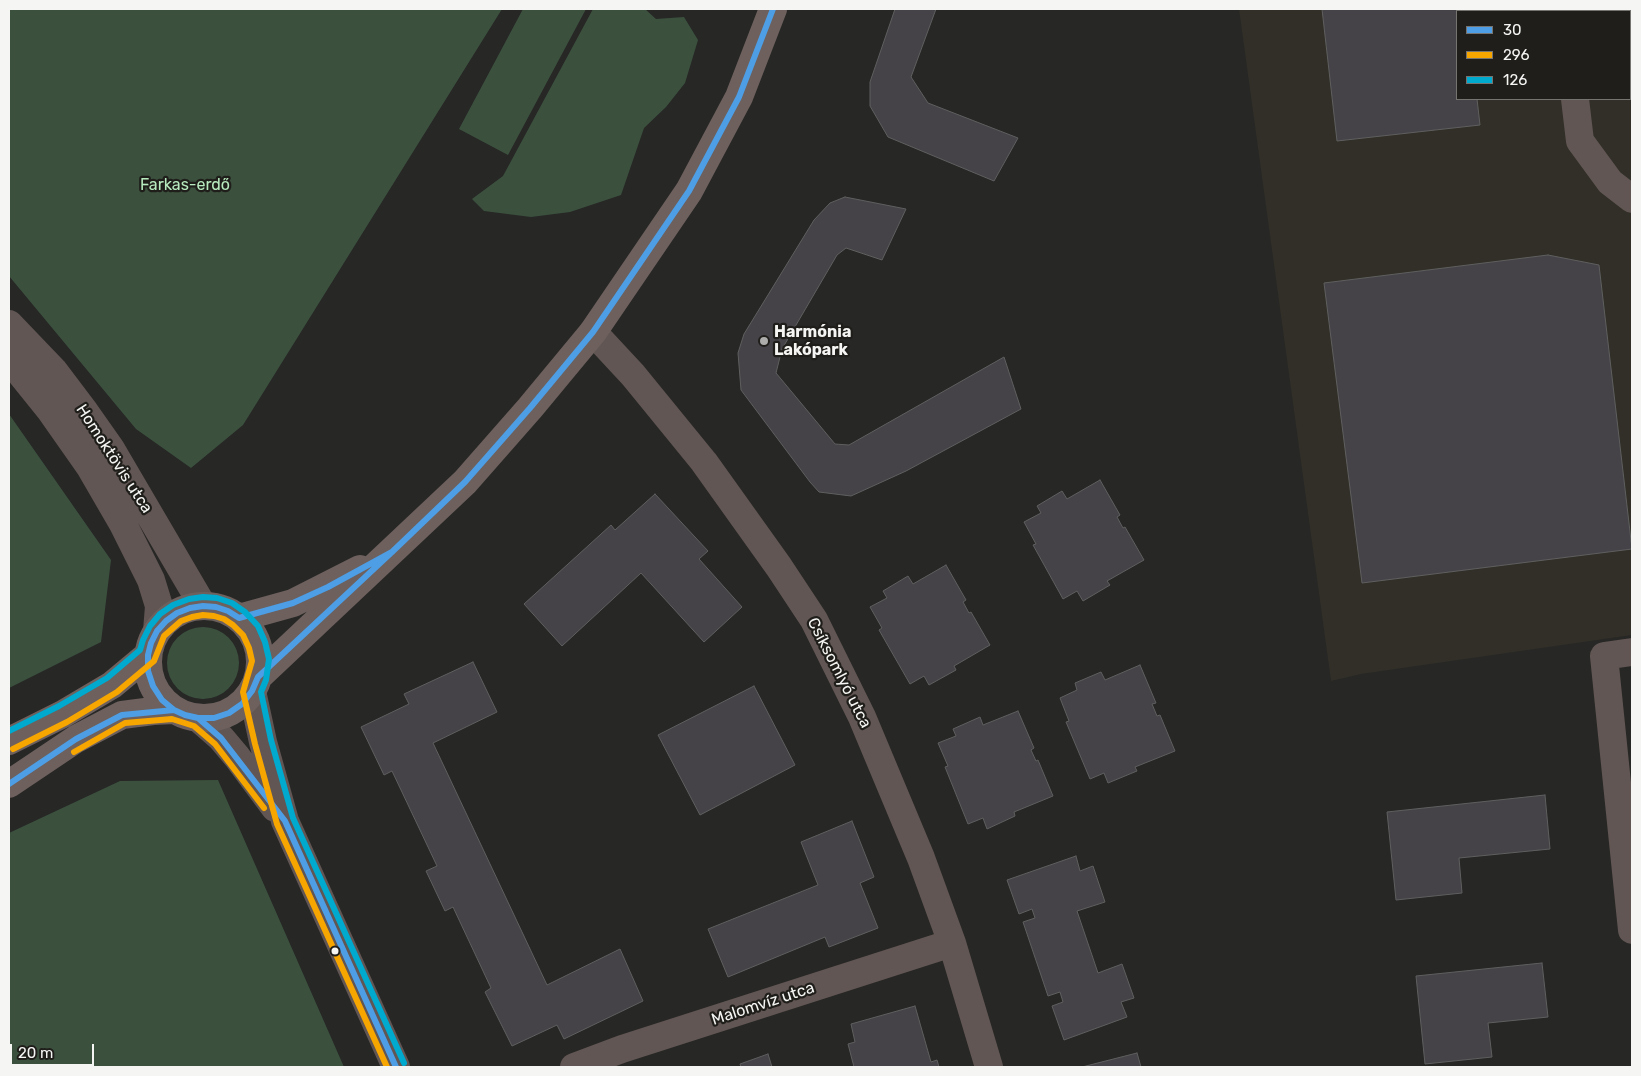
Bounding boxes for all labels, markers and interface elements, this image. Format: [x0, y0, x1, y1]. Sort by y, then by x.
legend [1456, 10, 1631, 100]
text: 30 [1503, 21, 1522, 39]
text: 296 [1503, 46, 1530, 64]
text: 126 [1503, 71, 1527, 89]
park label: Farkas-erdő [140, 175, 230, 195]
place label: Harmónia Lakópark [774, 322, 851, 360]
marker: Harmónia Lakópark [758, 335, 770, 347]
street label: Homoktövis utca [72, 401, 156, 517]
street label: Csíksomlyó utca [803, 615, 875, 731]
unlabelled marker [330, 946, 340, 956]
street label: Malomvíz utca [709, 978, 817, 1030]
scale bar [12, 1034, 96, 1066]
text: 20 m [18, 1044, 53, 1062]

